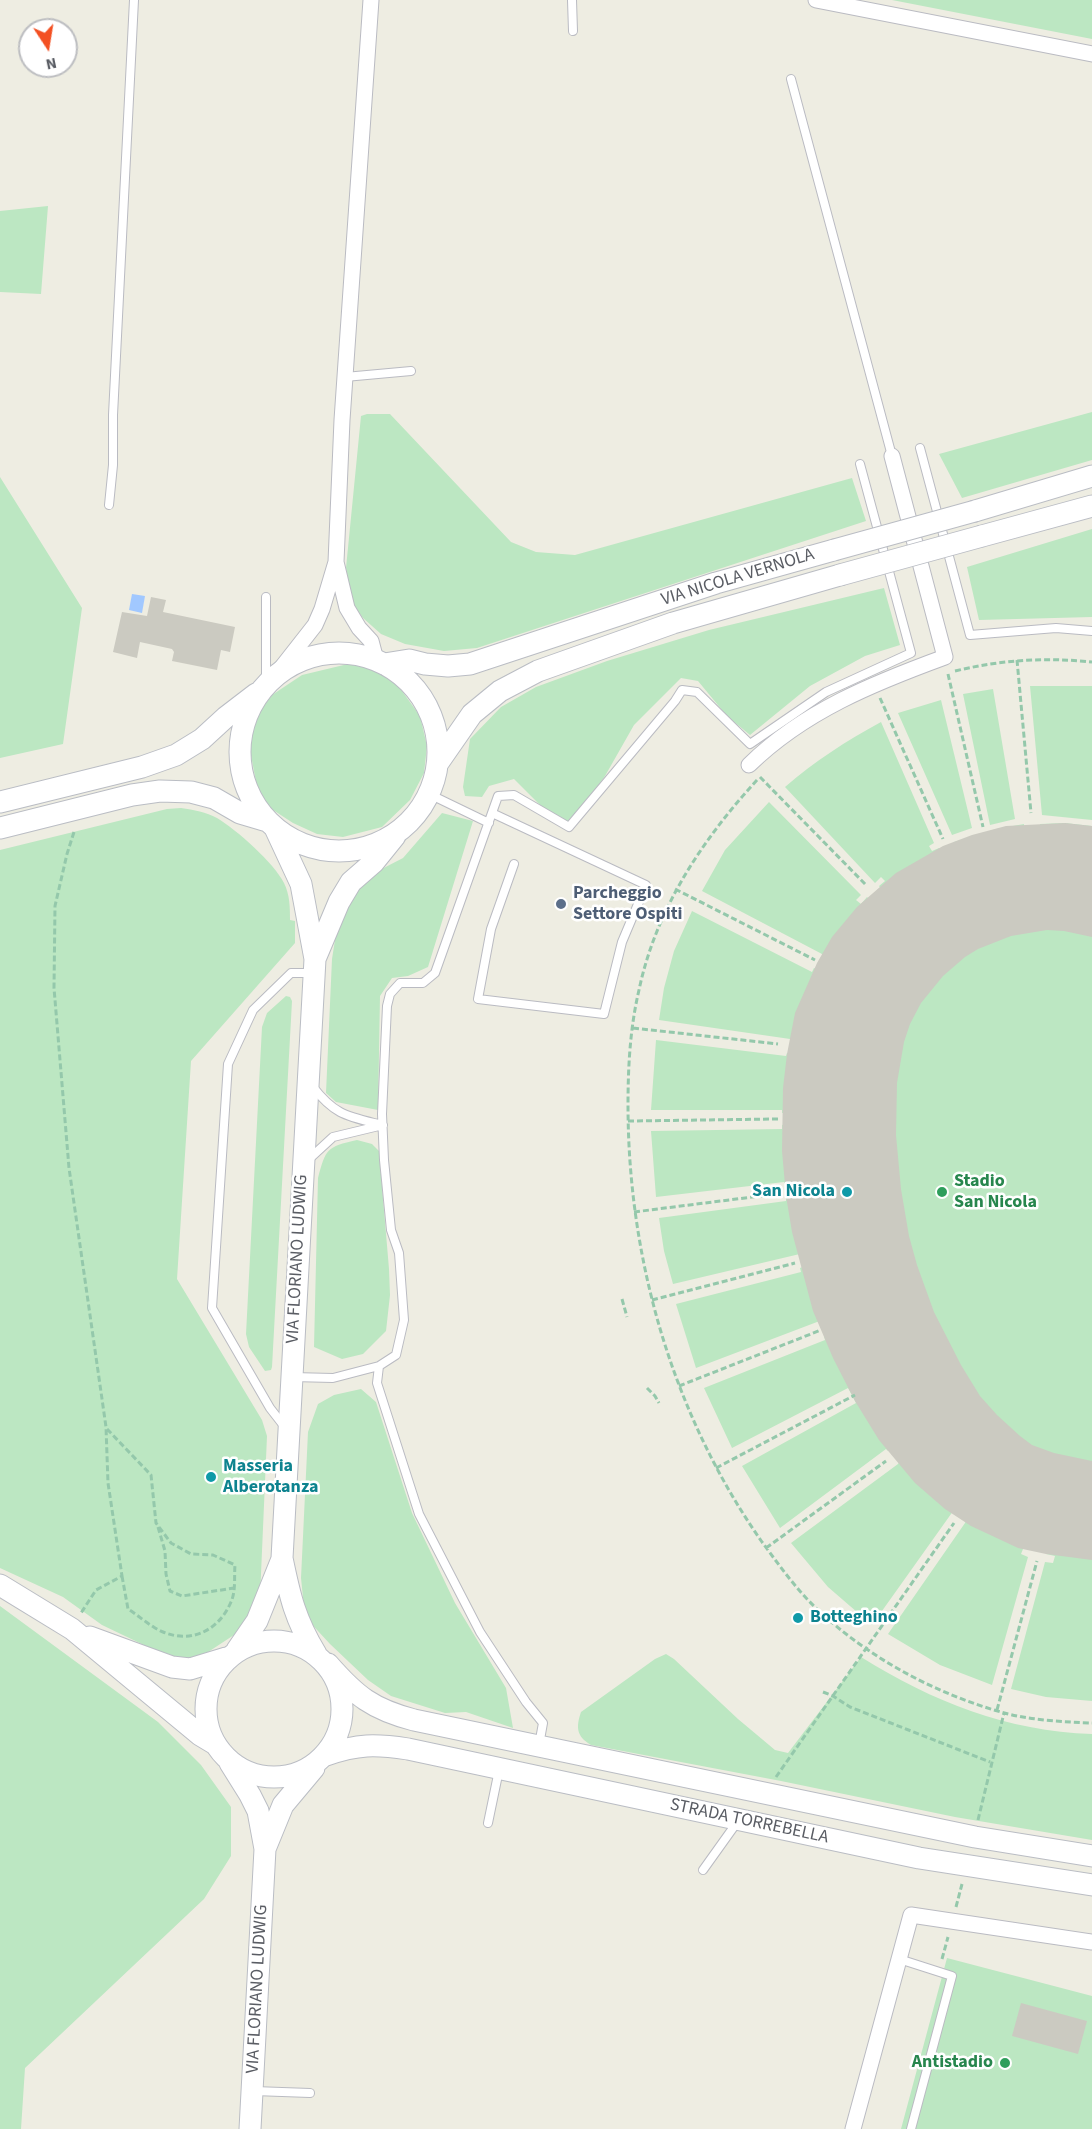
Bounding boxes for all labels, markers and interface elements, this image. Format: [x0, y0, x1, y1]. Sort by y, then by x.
north arrow [18, 18, 78, 78]
text: N [44, 52, 59, 76]
street label: VIA NICOLA VERNOLA [659, 544, 817, 612]
place label: Parcheggio Settore Ospiti [573, 883, 683, 926]
marker: Parcheggio Settore Ospiti [554, 897, 568, 911]
place label: Stadio San Nicola [954, 1171, 1037, 1214]
street label: VIA FLORIANO LUDWIG [283, 1174, 313, 1344]
place label: San Nicola [752, 1181, 835, 1203]
marker: San Nicola [840, 1185, 854, 1199]
marker: Stadio San Nicola [935, 1185, 949, 1199]
place label: Masseria Alberotanza [223, 1456, 318, 1498]
marker: Masseria Alberotanza [204, 1470, 218, 1484]
place label: Botteghino [810, 1607, 898, 1629]
marker: Botteghino [791, 1611, 805, 1625]
street label: STRADA TORREBELLA [668, 1795, 830, 1849]
street label: VIA FLORIANO LUDWIG [243, 1904, 273, 2074]
place label: Antistadio [912, 2052, 993, 2074]
marker: Antistadio [998, 2056, 1012, 2070]

